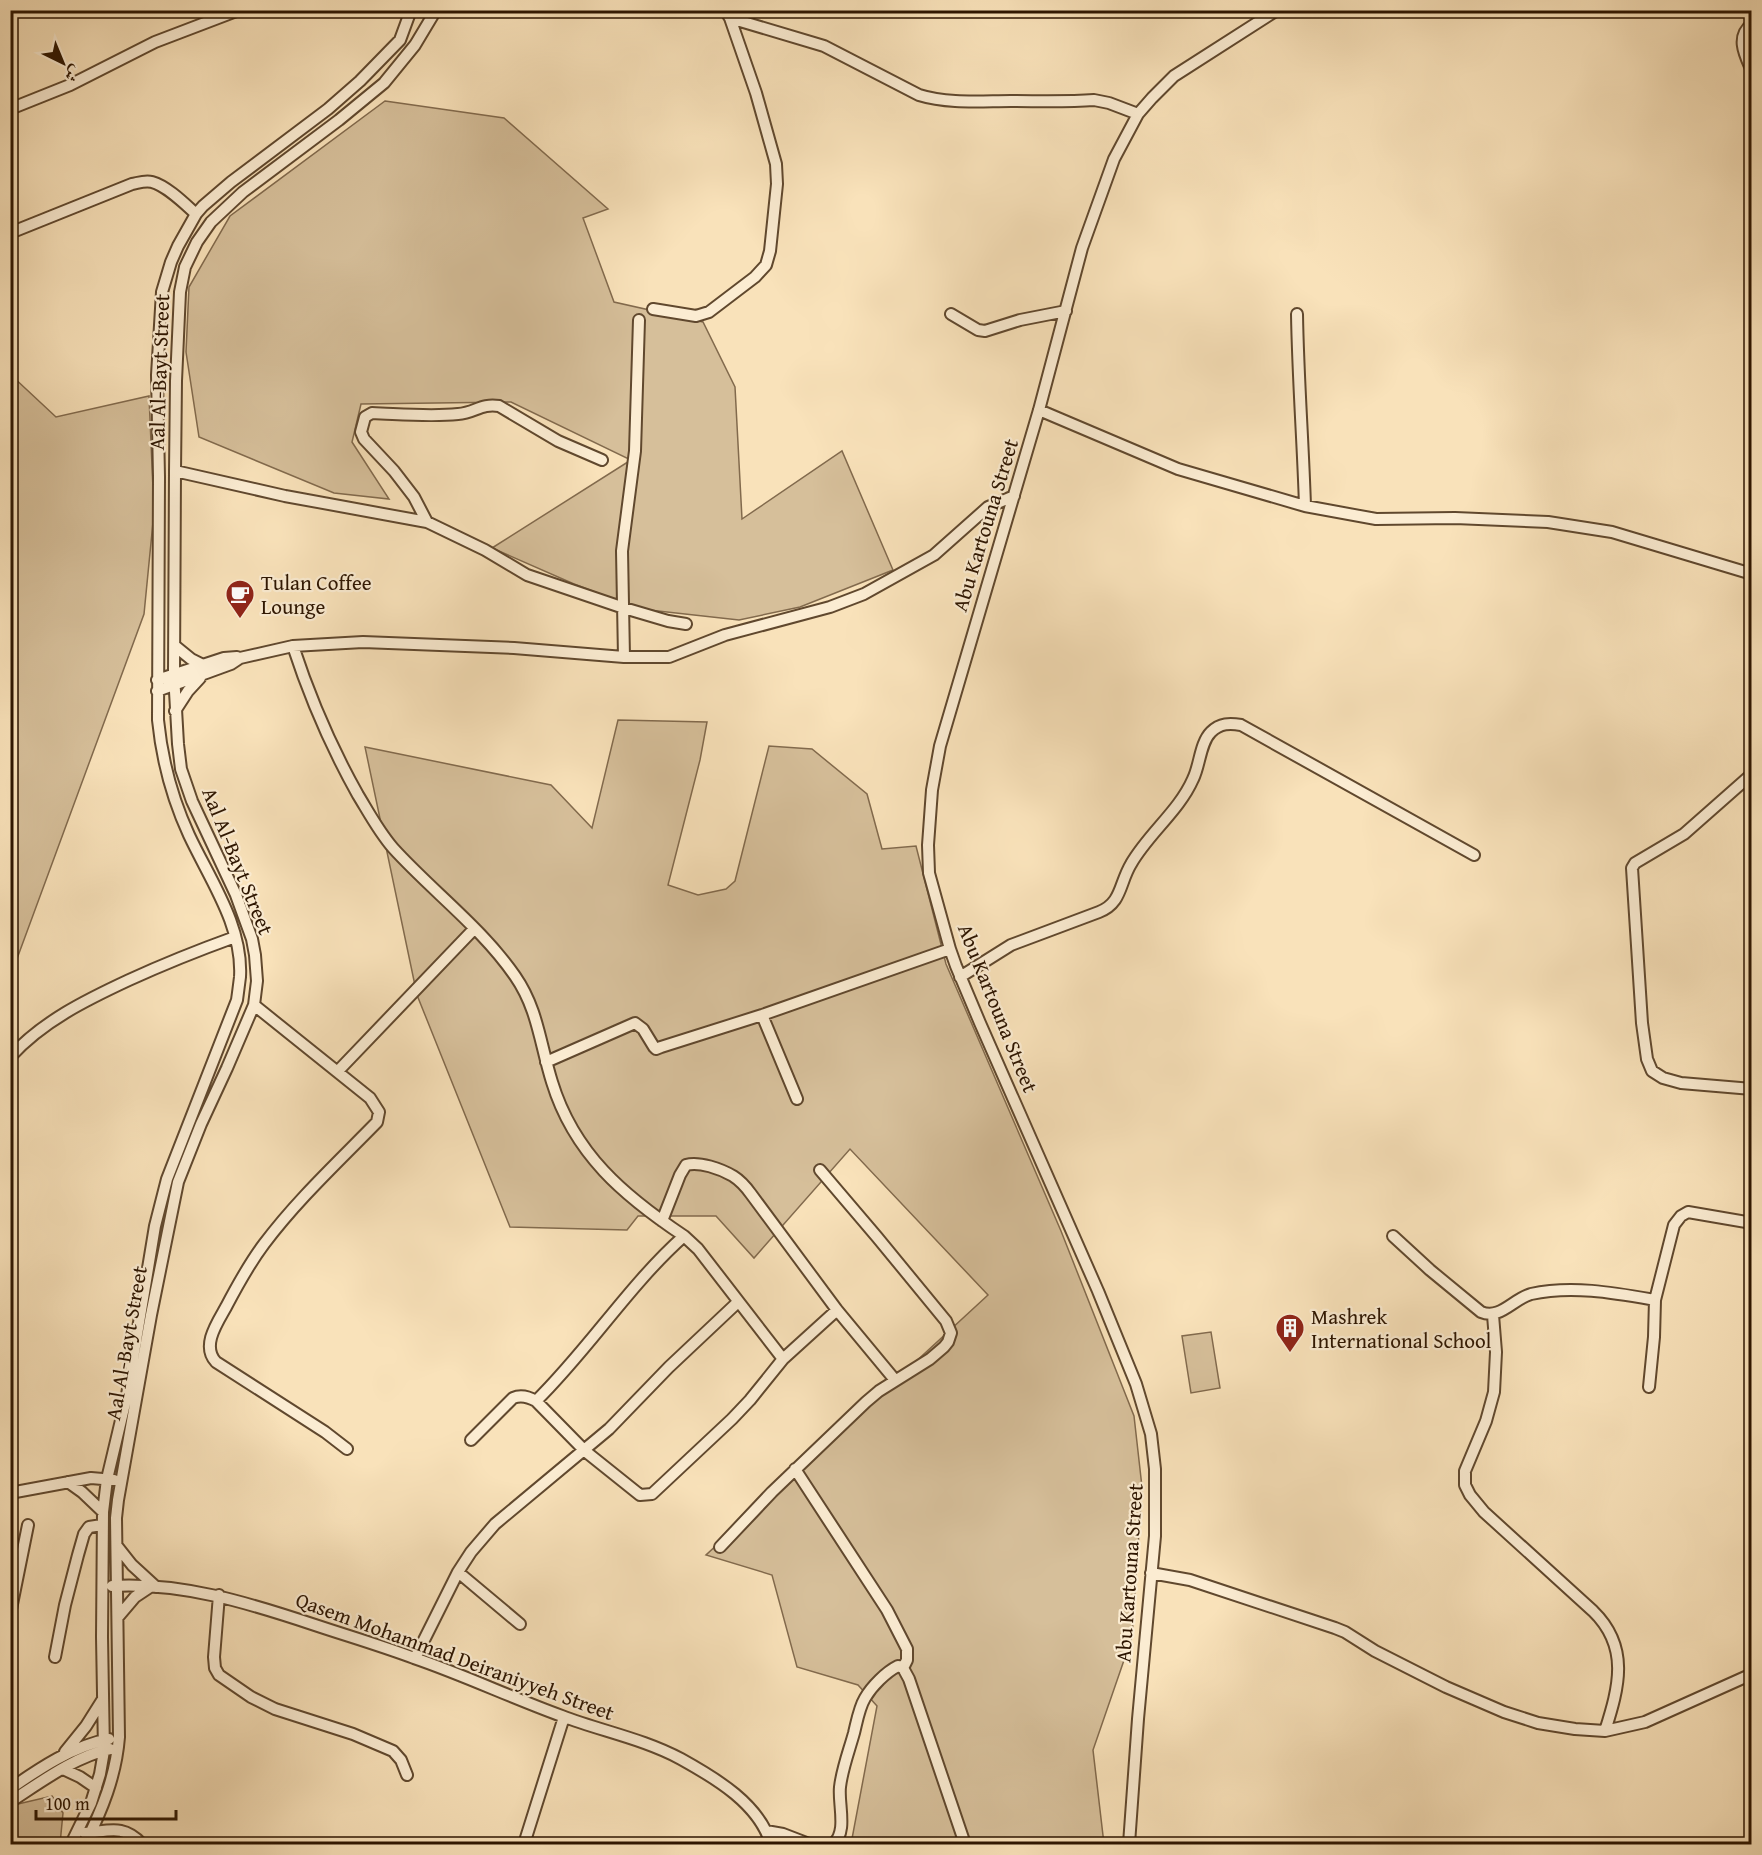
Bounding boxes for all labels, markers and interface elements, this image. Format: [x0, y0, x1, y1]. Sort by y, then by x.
north arrow [33, 33, 93, 93]
text: ش [59, 60, 87, 88]
street label: Aal Al-Bayt Street [141, 293, 177, 451]
street label: Abu Kartouna Street [944, 434, 1026, 615]
place label: Tulan Coffee Lounge [261, 567, 372, 622]
cafe icon: Tulan Coffee Lounge [224, 578, 256, 620]
street label: Aal Al-Bayt Street [194, 783, 282, 940]
street label: Abu Kartouna Street [950, 919, 1046, 1098]
street label: Aal Al-Bayt Street [97, 1263, 155, 1423]
place label: Mashrek International School [1311, 1301, 1492, 1356]
building icon: Mashrek International School [1274, 1312, 1306, 1354]
street label: Abu Kartouna Street [1107, 1482, 1151, 1664]
street label: Qasem Mohammad Deiraniyyeh Street [291, 1584, 619, 1728]
scale bar [36, 1783, 176, 1821]
text: 100 m [45, 1790, 90, 1817]

